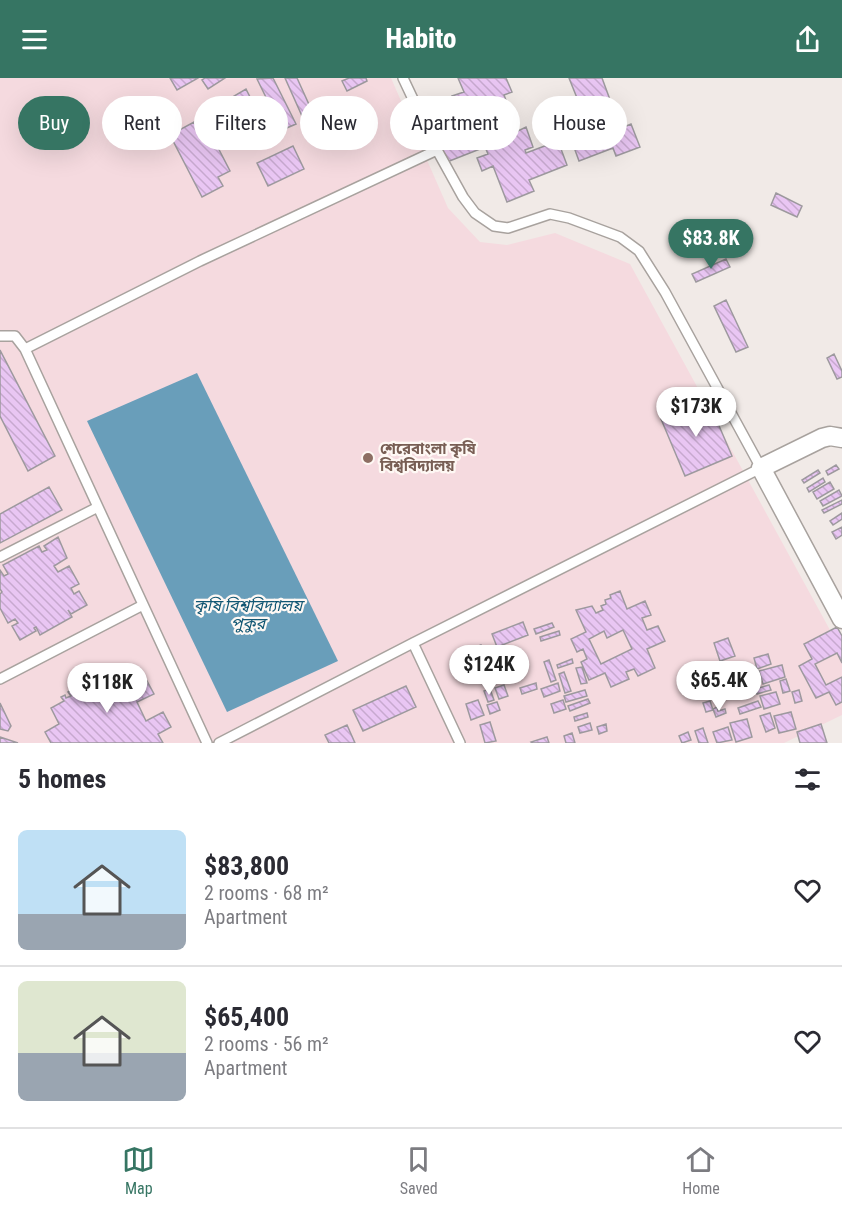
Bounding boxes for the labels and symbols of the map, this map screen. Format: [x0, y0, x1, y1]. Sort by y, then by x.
pin: $83.8K [662, 219, 760, 270]
pin: $173K [654, 387, 738, 438]
place label: শেরেবাংলা কৃষি বিশ্ববিদ্যালয় [379, 440, 476, 475]
marker: শেরেবাংলা কৃষি বিশ্ববিদ্যালয় [361, 451, 375, 465]
water label: কৃষি বিশ্ববিদ্যালয় পুকুর [194, 596, 305, 633]
pin: $124K [447, 645, 531, 696]
pin: $65.4K [670, 661, 768, 712]
pin: $118K [65, 663, 149, 714]

